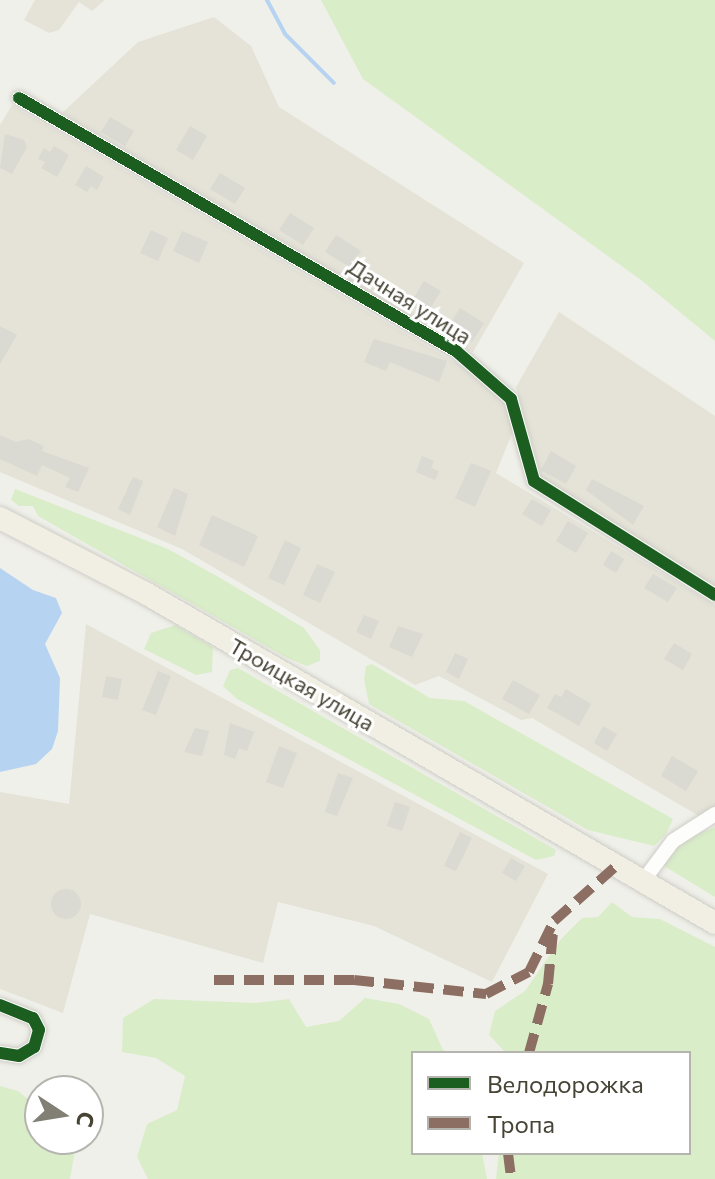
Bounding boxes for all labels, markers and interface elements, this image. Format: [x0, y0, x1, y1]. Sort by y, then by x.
street label: Дачная улица [344, 253, 476, 349]
street label: Троицкая улица [225, 632, 379, 736]
legend [411, 1051, 691, 1155]
text: Велодорожка [487, 1069, 644, 1098]
north arrow [24, 1075, 104, 1155]
text: Тропа [487, 1109, 555, 1138]
text: С [71, 1110, 101, 1130]

